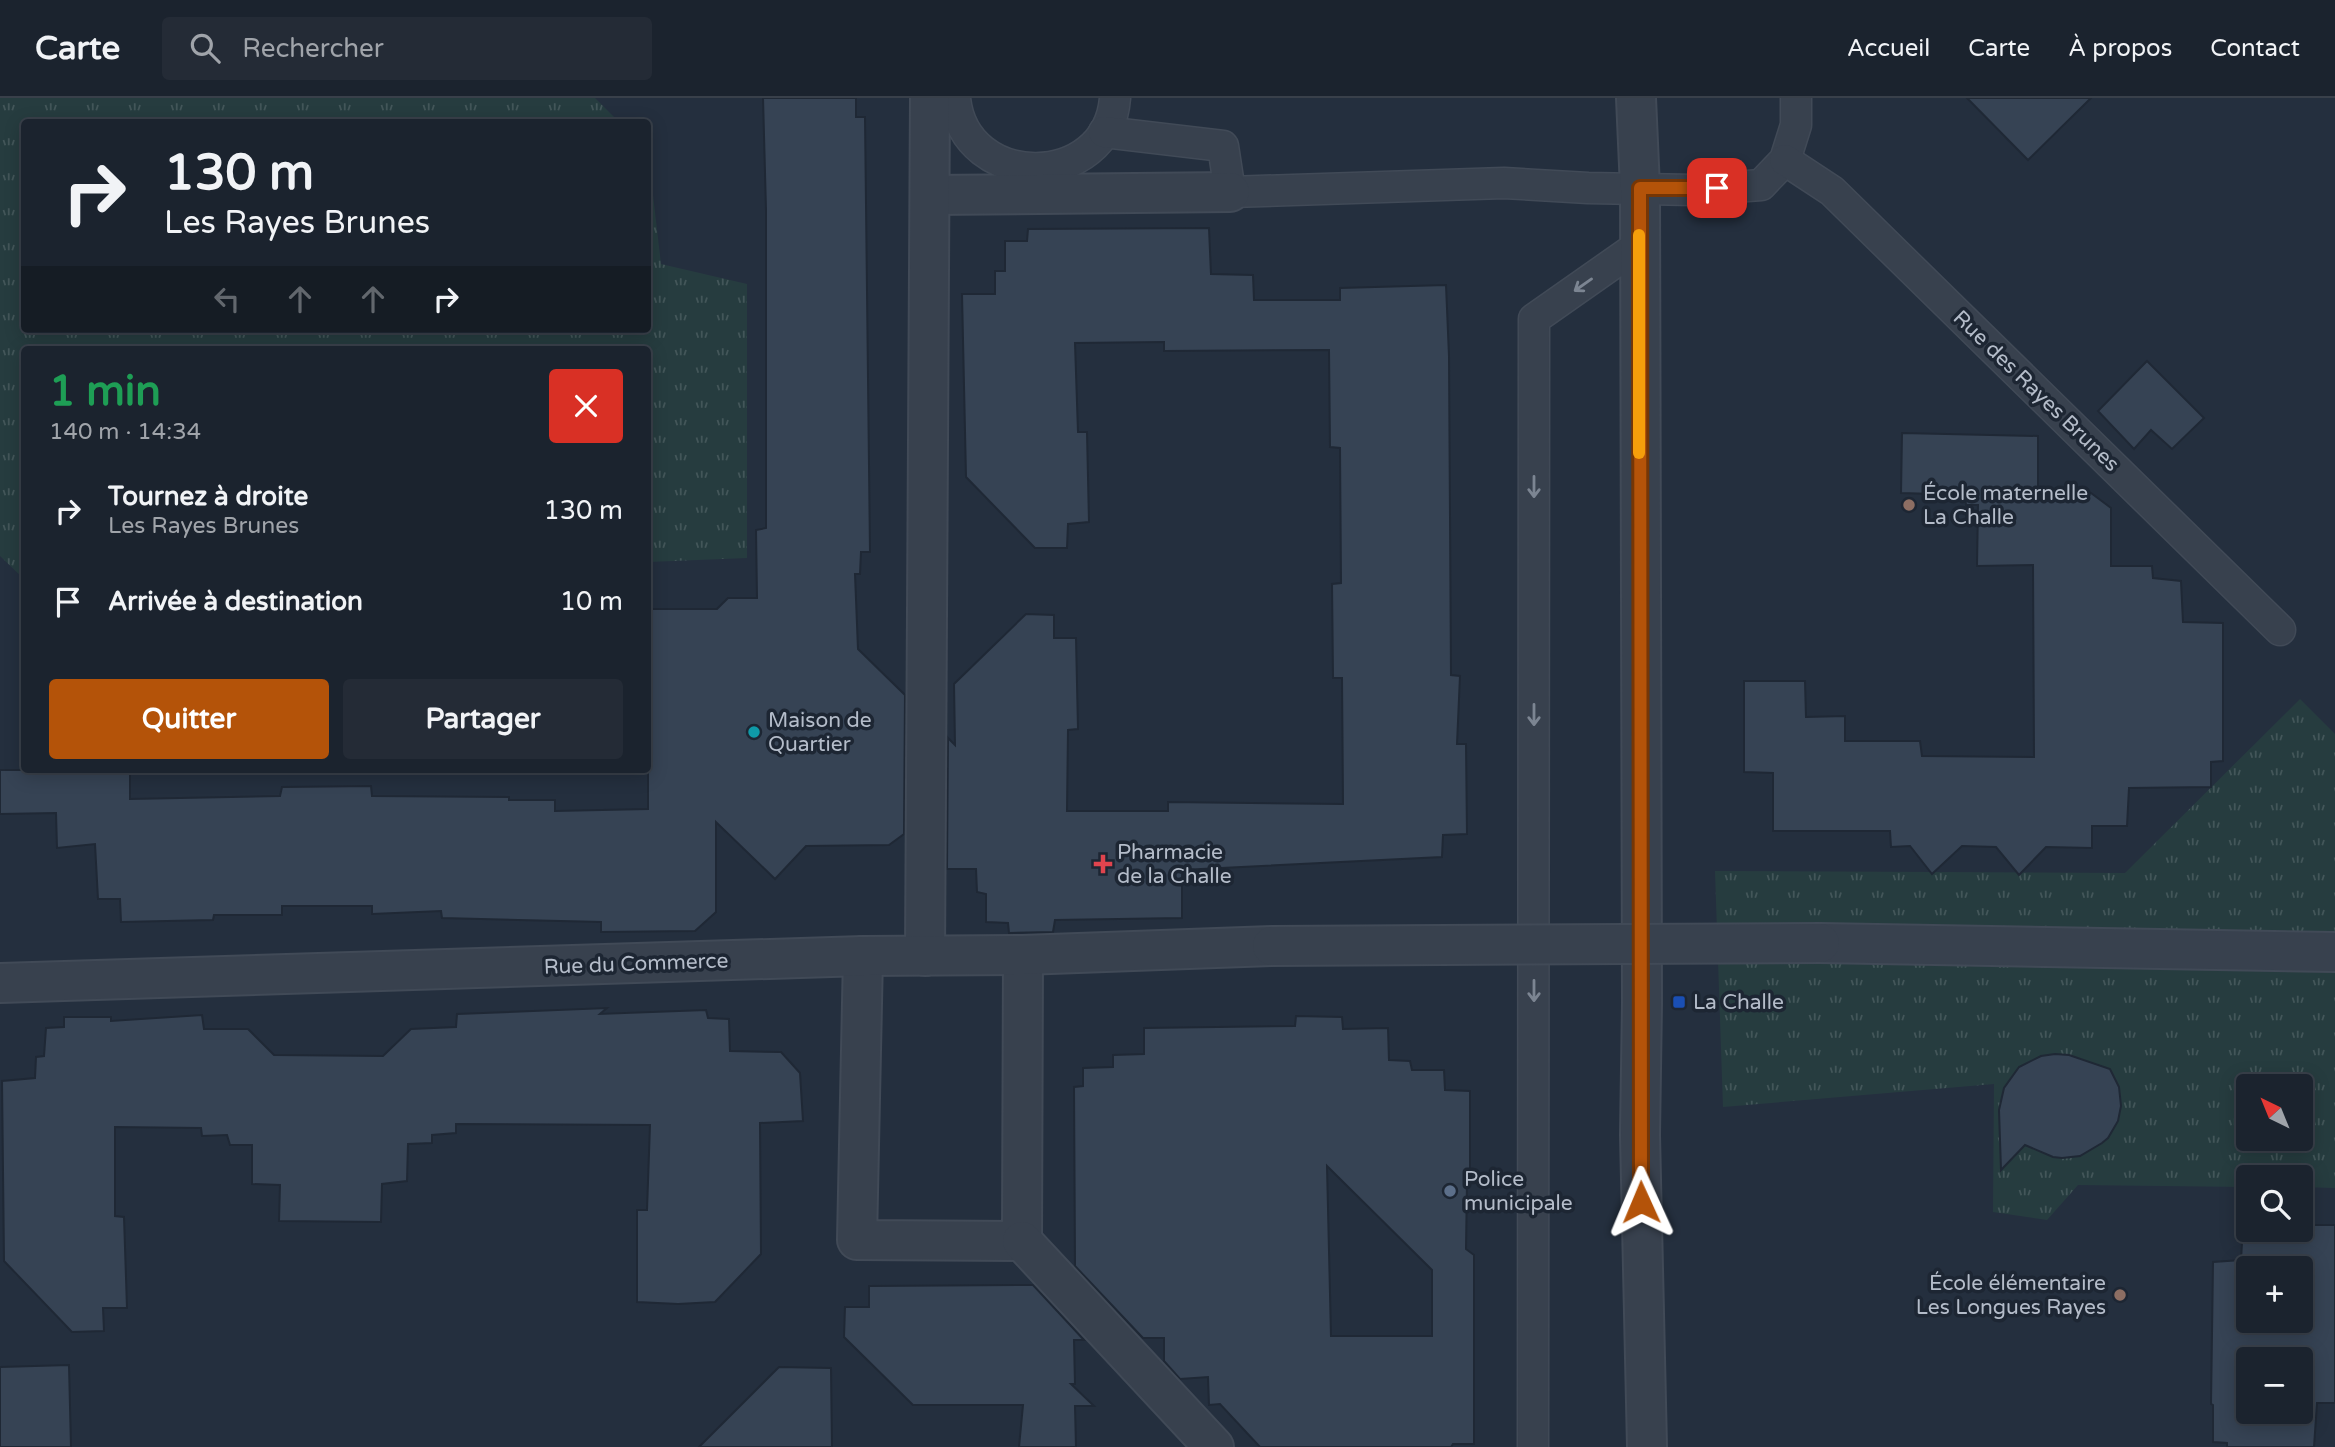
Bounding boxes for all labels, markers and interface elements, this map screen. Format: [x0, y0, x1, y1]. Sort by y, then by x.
search box [162, 17, 652, 80]
text: Carte [35, 29, 120, 68]
icon: search [186, 29, 224, 67]
text: Rechercher [242, 33, 384, 64]
text: Accueil [1847, 34, 1930, 63]
text: Carte [1968, 34, 2030, 63]
text: À propos [2068, 34, 2172, 63]
text: Contact [2210, 34, 2300, 63]
text: 130 m [164, 144, 314, 203]
icon: right [49, 147, 140, 238]
pin [1687, 158, 1747, 218]
icon: arrive [1698, 169, 1736, 207]
text: Les Rayes Brunes [164, 204, 430, 242]
one-way arrow [1574, 278, 1593, 292]
icon: left [208, 280, 246, 318]
icon: ahead [281, 280, 319, 318]
icon: ahead [354, 280, 392, 318]
icon: right [427, 280, 465, 318]
street label: Rue des Rayes Brunes [1948, 305, 2124, 477]
text: 1 min [49, 366, 161, 417]
button: close [549, 369, 623, 443]
text: 140 m · 14:34 [49, 418, 201, 446]
one-way arrow [1527, 475, 1541, 498]
text: Tournez à droite [108, 481, 308, 512]
place label: École maternelle La Challe [1923, 481, 2088, 530]
icon: right [49, 492, 87, 530]
text: 130 m [543, 495, 623, 526]
marker: École maternelle La Challe [1901, 497, 1917, 513]
text: Les Rayes Brunes [108, 512, 299, 540]
icon: arrive [49, 583, 87, 621]
text: Arrivée à destination [108, 586, 363, 617]
text: 10 m [560, 586, 623, 617]
button: Quitter [49, 679, 329, 759]
button: Partager [343, 679, 623, 759]
one-way arrow [1527, 703, 1541, 726]
place label: Maison de Quartier [768, 708, 872, 757]
marker: Maison de Quartier [746, 724, 762, 740]
place label: Pharmacie de la Challe [1117, 840, 1232, 889]
marker: Pharmacie de la Challe [1095, 856, 1111, 872]
street label: Rue du Commerce [543, 948, 729, 980]
one-way arrow [1527, 979, 1541, 1002]
place label: La Challe [1693, 990, 1784, 1015]
marker: La Challe [1671, 994, 1687, 1010]
north arrow [2236, 1074, 2314, 1152]
map controls [2236, 1074, 2313, 1424]
position arrow [1604, 1165, 1678, 1239]
button: search [2236, 1165, 2313, 1242]
place label: Police municipale [1464, 1167, 1573, 1216]
marker: Police municipale [1442, 1183, 1458, 1199]
button: + [2236, 1256, 2313, 1333]
place label: École élémentaire Les Longues Rayes [1916, 1271, 2106, 1320]
marker: École élémentaire Les Longues Rayes [2112, 1287, 2128, 1303]
button: − [2236, 1347, 2313, 1424]

